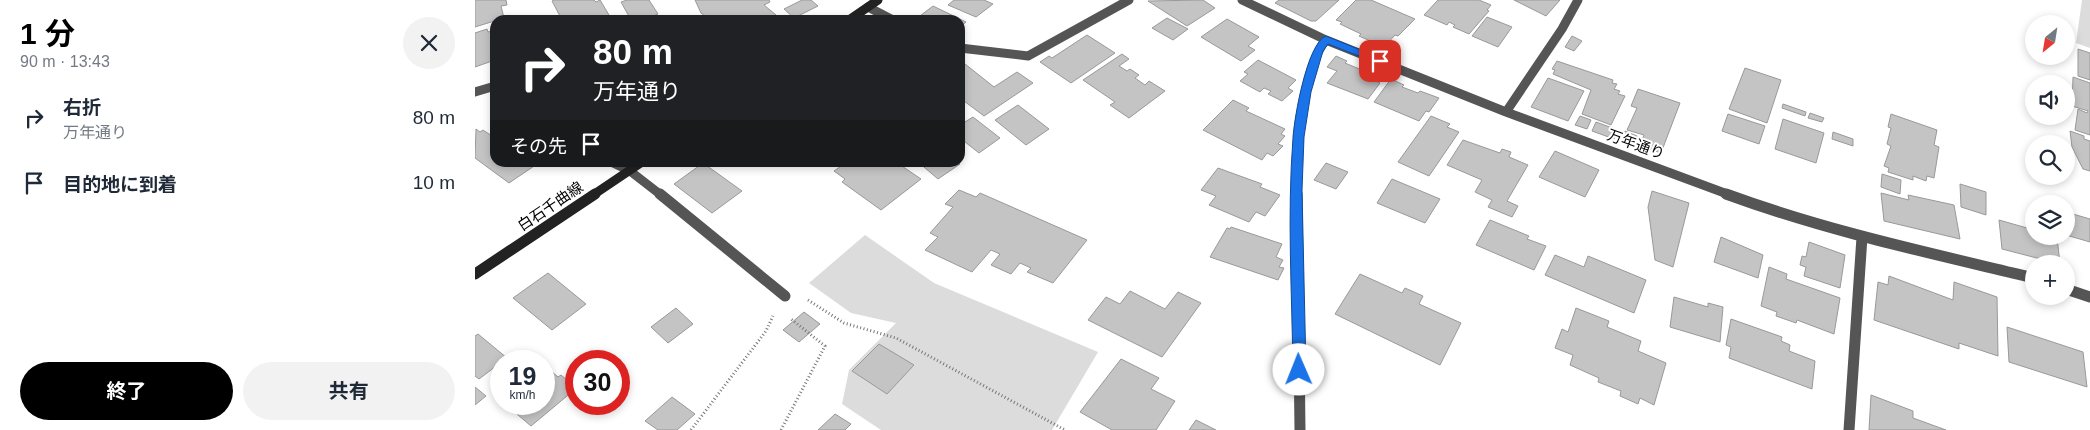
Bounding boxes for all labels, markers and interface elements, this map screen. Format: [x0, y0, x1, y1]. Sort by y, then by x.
north arrow [2025, 15, 2075, 65]
map controls [2025, 15, 2075, 305]
text: 1 分 [20, 17, 75, 50]
button: close [403, 17, 455, 69]
text: 80 m [593, 32, 673, 71]
icon: right [510, 35, 575, 100]
pin [1359, 40, 1401, 82]
icon: arrive [1366, 47, 1394, 75]
text: 90 m · 13:43 [20, 53, 110, 70]
button: sound [2025, 75, 2075, 125]
text: 万年通り [593, 79, 681, 104]
text: 右折 [63, 97, 101, 118]
icon: right [20, 104, 48, 132]
text: 80 m [413, 107, 455, 128]
text: 万年通り [63, 124, 127, 141]
street label: 万年通り [1605, 126, 1667, 162]
icon: arrive [577, 130, 605, 158]
button: search [2025, 135, 2075, 185]
text: その先 [510, 136, 567, 157]
icon: arrive [20, 169, 48, 197]
text: 10 m [413, 172, 455, 193]
text: 目的地に到着 [63, 174, 177, 195]
street label: 白石千曲線 [514, 178, 586, 234]
button: layers [2025, 195, 2075, 245]
button: + [2025, 255, 2075, 305]
position arrow [1272, 343, 1324, 395]
speed limit sign: 30 [565, 350, 630, 415]
button: 終了 [20, 362, 233, 420]
button: 共有 [243, 362, 455, 420]
text: 19 [509, 362, 536, 390]
text: km/h [509, 388, 536, 402]

